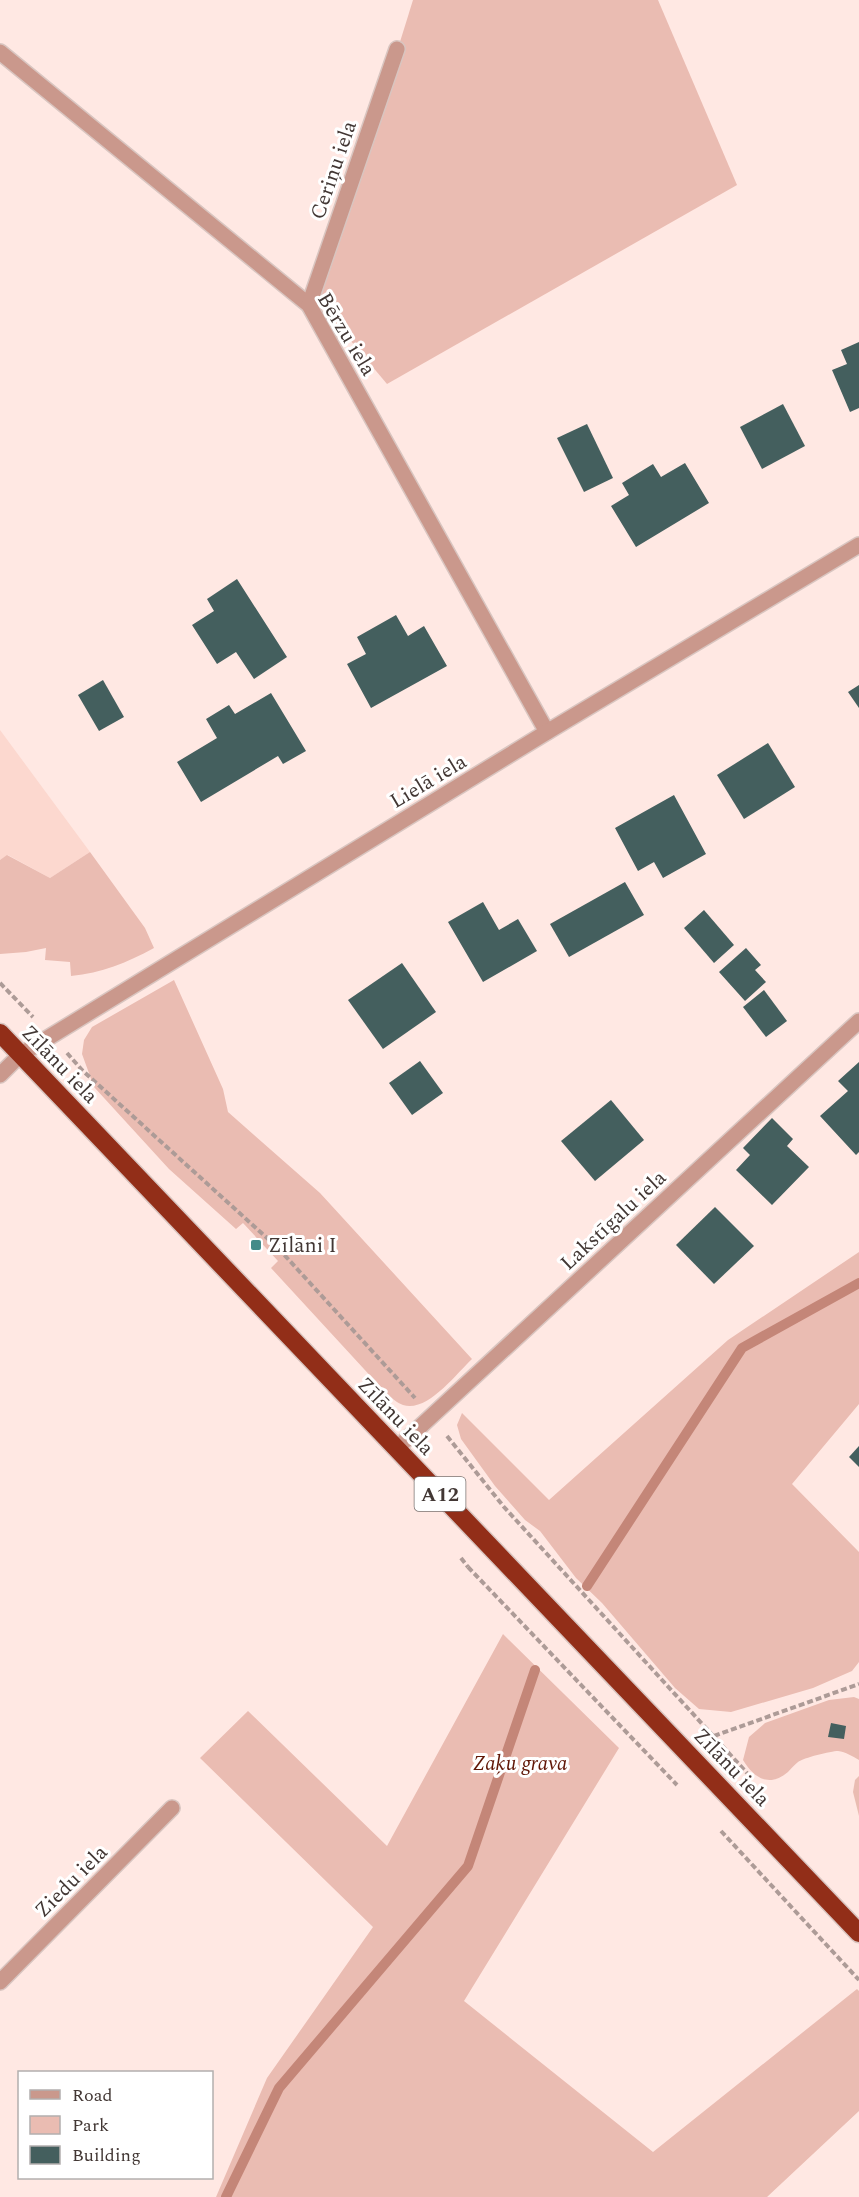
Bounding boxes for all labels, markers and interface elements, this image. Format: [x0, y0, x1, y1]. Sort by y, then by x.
street label: Ceriņu iela [302, 116, 366, 224]
street label: Bērzu iela [309, 286, 384, 383]
street label: Lielā iela [384, 746, 474, 817]
street label: Zīlānu iela [13, 1018, 106, 1112]
street label: Lakstīgalu iela [553, 1162, 675, 1279]
place label: Zīlāni I [268, 1230, 337, 1262]
marker: Zīlāni I [249, 1238, 263, 1252]
street label: Zīlānu iela [349, 1370, 442, 1464]
road number: A12 [414, 1477, 466, 1511]
street label: Zīlānu iela [685, 1721, 778, 1815]
park label: Zaķu grava [473, 1748, 568, 1780]
street label: Ziedu iela [28, 1837, 116, 1926]
legend [18, 2071, 213, 2179]
text: Road [72, 2082, 113, 2109]
text: Park [72, 2112, 109, 2139]
text: Building [72, 2142, 141, 2169]

